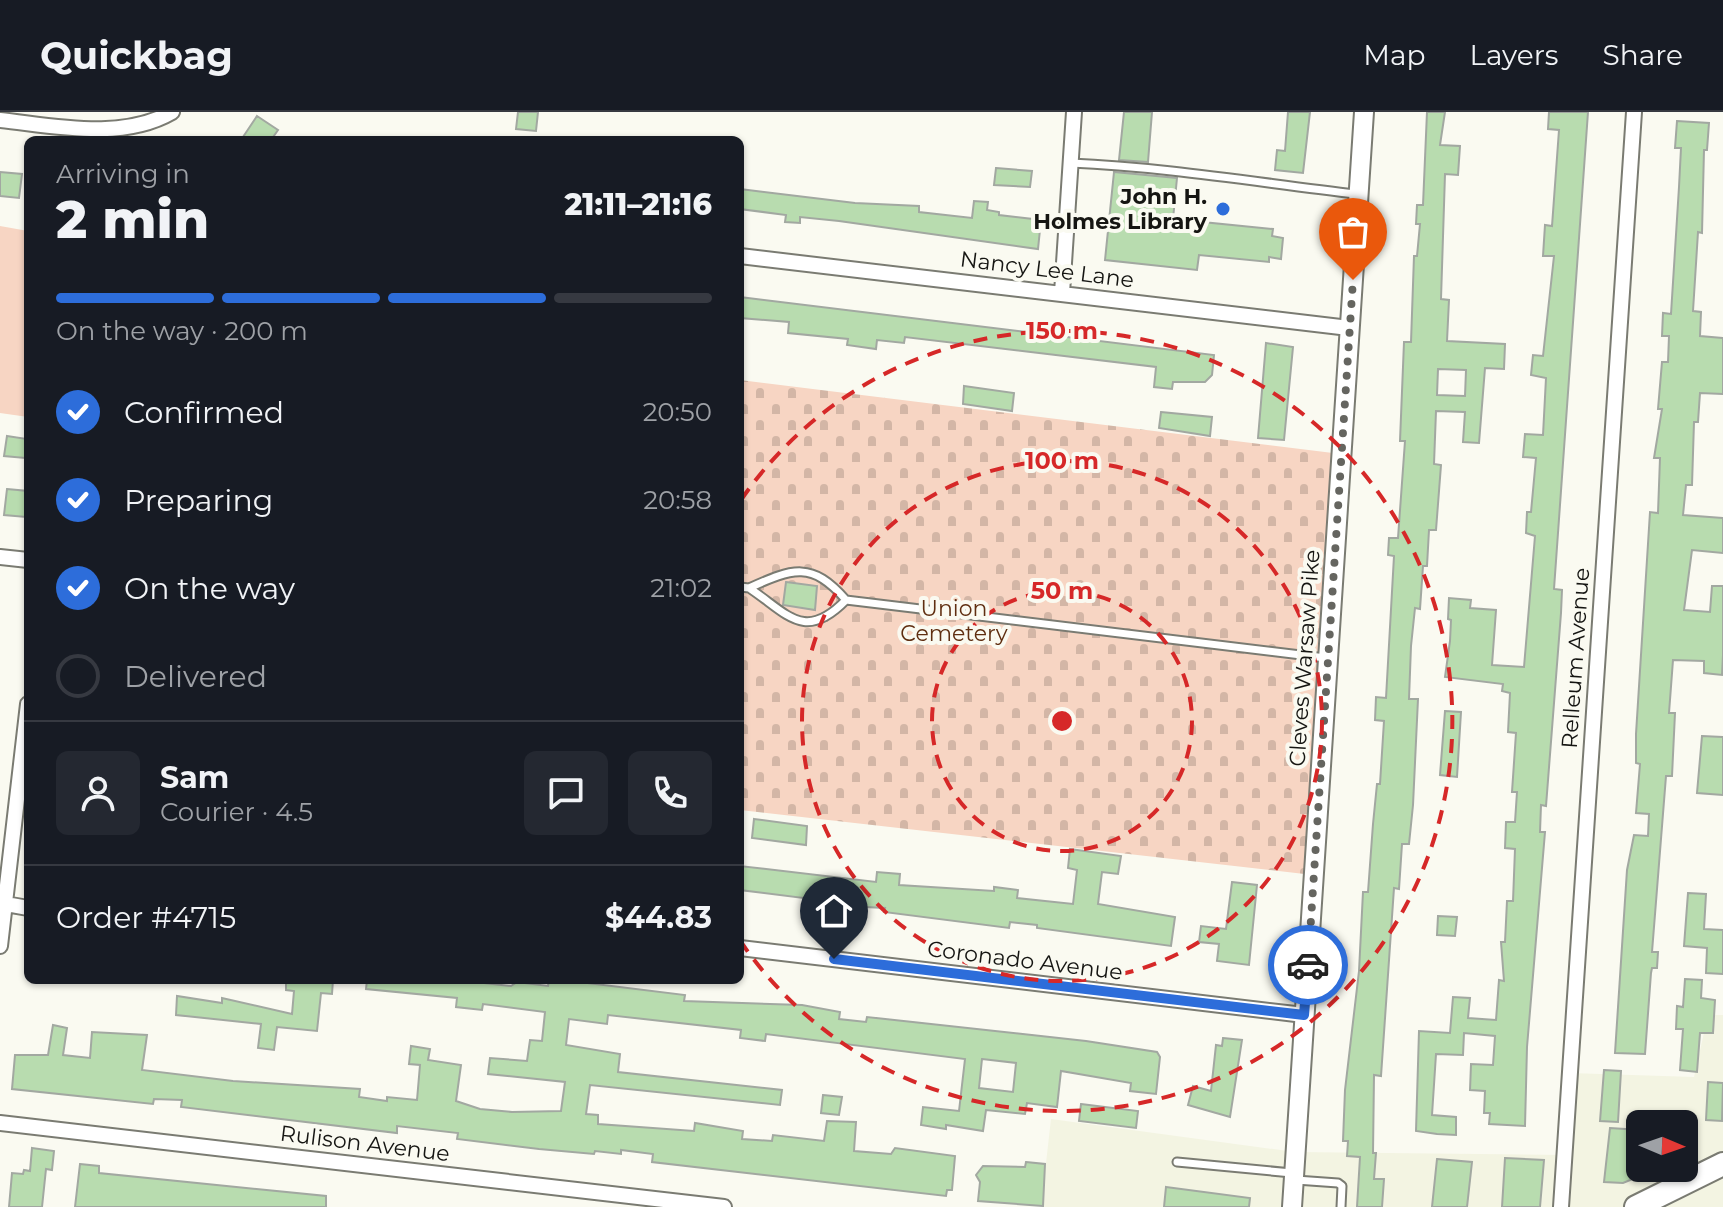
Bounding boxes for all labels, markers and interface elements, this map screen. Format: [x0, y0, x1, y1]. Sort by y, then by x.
text: Quickbag [40, 32, 233, 79]
text: Map [1363, 38, 1426, 72]
text: Layers [1470, 38, 1559, 72]
text: Share [1603, 38, 1683, 72]
text: Arriving in [56, 158, 190, 190]
place label: John H. Holmes Library [1033, 183, 1208, 235]
text: 21:11–21:16 [564, 186, 712, 223]
text: 2 min [56, 188, 209, 251]
pin [1319, 198, 1387, 280]
marker: John H. Holmes Library [1214, 200, 1232, 218]
icon: bag [1331, 210, 1375, 254]
street label: Nancy Lee Lane [958, 245, 1135, 294]
text: On the way · 200 m [56, 315, 308, 347]
text: 150 m [1026, 316, 1098, 345]
icon: check [56, 390, 100, 434]
text: Confirmed [124, 394, 284, 431]
text: 20:50 [643, 396, 712, 428]
text: 100 m [1025, 446, 1099, 475]
icon: check [56, 478, 100, 522]
text: Preparing [124, 482, 273, 519]
text: 20:58 [643, 484, 712, 516]
street label: Cleves Warsaw Pike [1283, 549, 1326, 767]
icon: check [56, 566, 100, 610]
street label: Relleum Avenue [1556, 567, 1595, 749]
text: On the way [124, 570, 295, 607]
text: 21:02 [650, 572, 712, 604]
text: 50 m [1031, 576, 1093, 605]
park label: Union Cemetery [900, 595, 1008, 647]
text: Delivered [124, 658, 267, 695]
centre of rings [1048, 707, 1076, 735]
button: person [56, 751, 140, 835]
button: chat [524, 751, 608, 835]
button: phone [628, 751, 712, 835]
text: Sam [160, 759, 229, 796]
text: Courier · 4.5 [160, 796, 313, 828]
pin [800, 877, 868, 959]
icon: home [812, 889, 856, 933]
text: Order #4715 [56, 899, 236, 936]
text: $44.83 [605, 899, 712, 936]
courier [1268, 925, 1348, 1005]
street label: Coronado Avenue [926, 935, 1124, 986]
icon: car [1286, 943, 1330, 987]
north arrow [1626, 1110, 1698, 1182]
map controls [1626, 1110, 1698, 1182]
street label: Rulison Avenue [279, 1120, 451, 1167]

